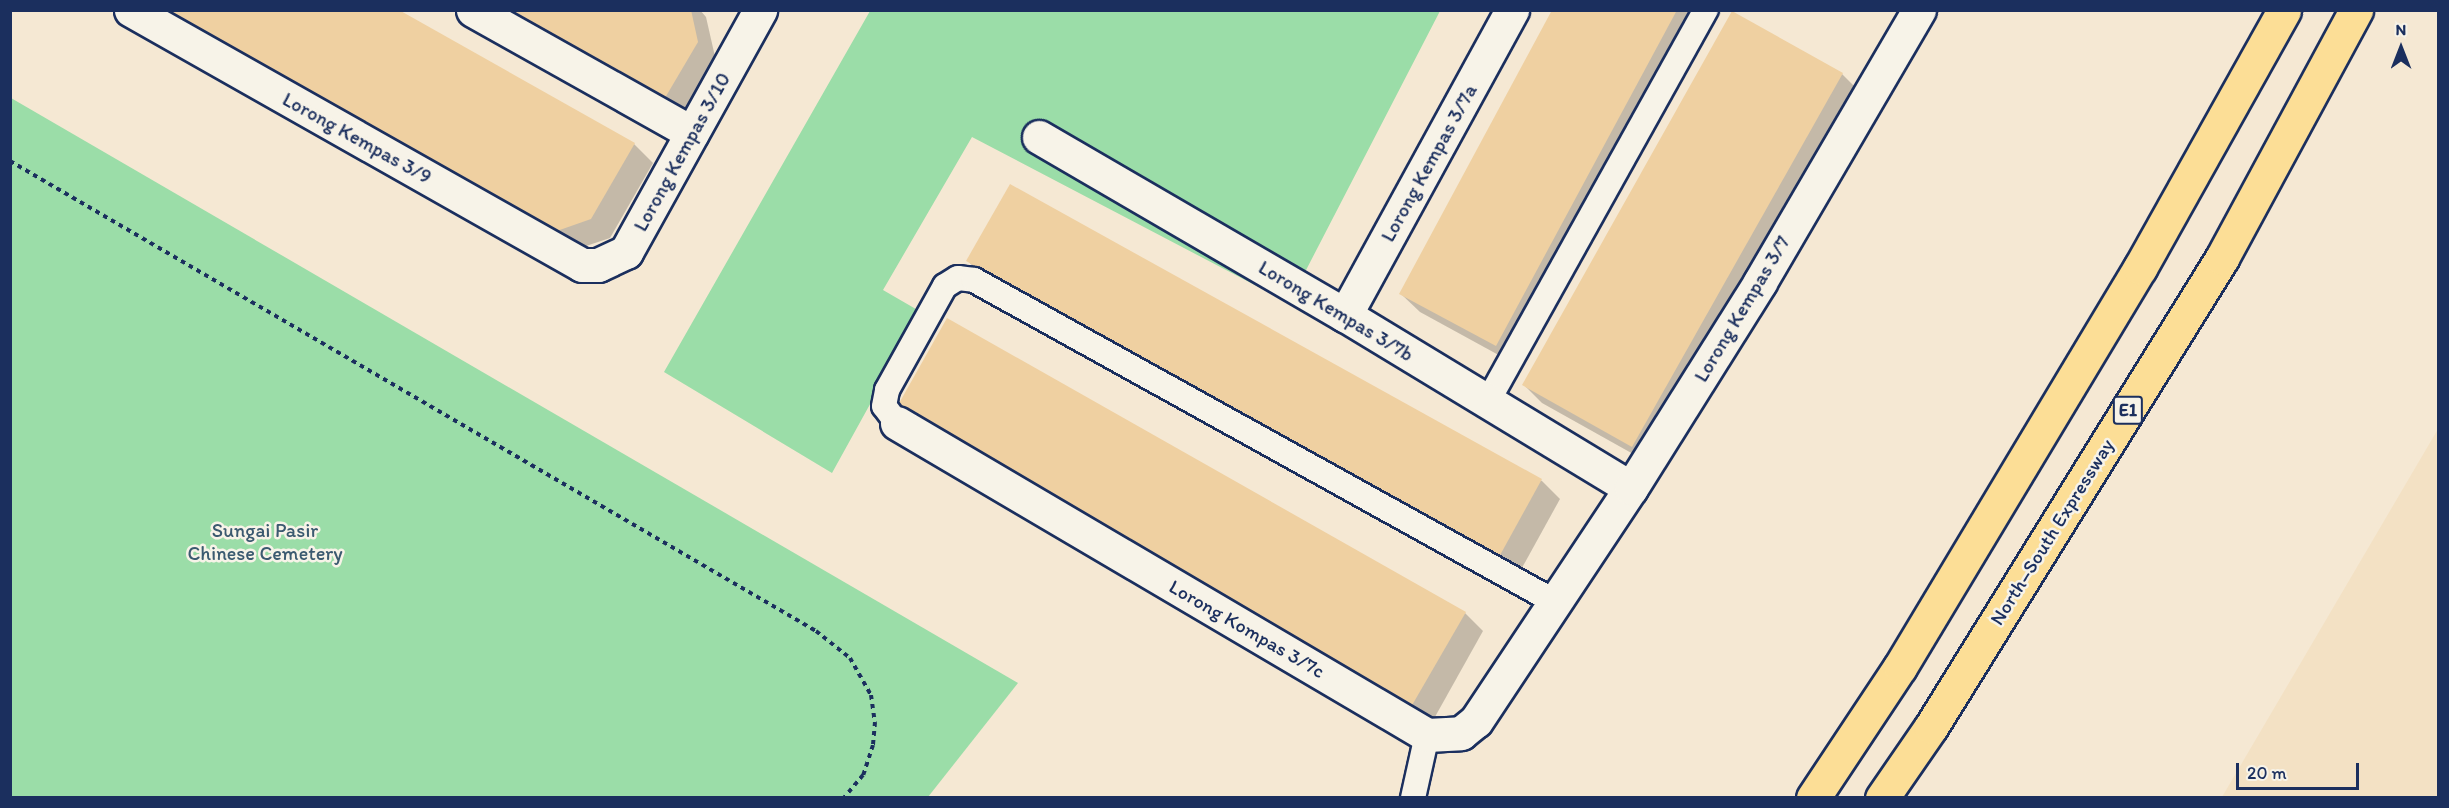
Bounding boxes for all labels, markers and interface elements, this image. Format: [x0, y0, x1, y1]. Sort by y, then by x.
north arrow [2371, 18, 2431, 78]
text: N [2396, 20, 2406, 39]
street label: Lorong Kempas 3/10 [629, 69, 735, 235]
street label: Lorong Kempas 3/7a [1376, 80, 1482, 246]
street label: Lorong Kempas 3/9 [279, 87, 435, 189]
street label: Lorong Kempas 3/7 [1689, 232, 1795, 386]
street label: Lorong Kempas 3/7b [1255, 255, 1417, 367]
road number: E1 [2112, 395, 2144, 425]
street label: North–South Expressway [1985, 435, 2119, 629]
park label: Sungai Pasir Chinese Cemetery [187, 518, 343, 565]
street label: Lorong Kompas 3/7c [1165, 575, 1329, 683]
scale bar [2239, 751, 2362, 789]
text: 20 m [2247, 762, 2287, 784]

